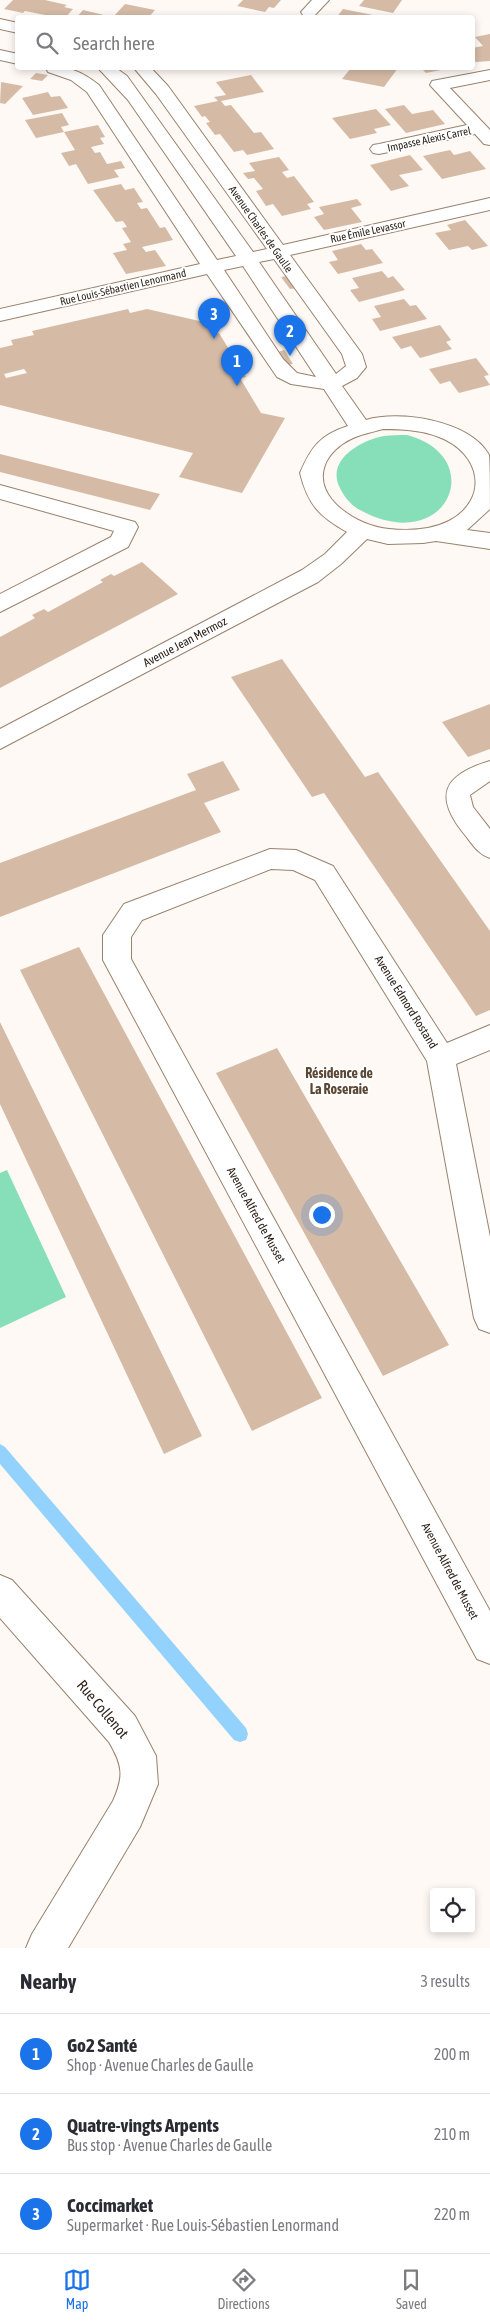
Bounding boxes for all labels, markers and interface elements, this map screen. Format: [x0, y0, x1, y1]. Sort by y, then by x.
search box [15, 15, 475, 70]
icon: search [33, 29, 61, 57]
text: Search here [73, 32, 155, 54]
street label: Impasse Alexis Carrel [386, 124, 472, 154]
street label: Avenue Charles de Gaulle [227, 184, 295, 274]
street label: Rue Émile Levassor [329, 217, 407, 245]
street label: Rue Louis-Sébastien Lenormand [59, 267, 187, 307]
pin: 3 [198, 298, 230, 339]
pin: 2 [274, 315, 306, 356]
pin: 1 [221, 345, 253, 386]
street label: Avenue Jean Mermoz [141, 614, 230, 670]
street label: Avenue Edmord Rostand [372, 953, 440, 1051]
district label: Résidence de La Roseraie [305, 1065, 373, 1097]
street label: Avenue Alfred de Musset [224, 1165, 288, 1266]
your location [309, 1202, 335, 1228]
street label: Avenue Alfred de Musset [419, 1520, 482, 1622]
street label: Rue Collenot [74, 1676, 132, 1742]
map controls [430, 1888, 475, 1933]
button: locate [430, 1888, 475, 1933]
text: Nearby [20, 1969, 76, 1993]
text: 3 results [420, 1972, 470, 1990]
text: Go2 Santé [67, 2034, 137, 2056]
text: 1 [32, 2045, 40, 2063]
text: 200 m [434, 2045, 470, 2063]
text: Shop · Avenue Charles de Gaulle [67, 2056, 253, 2074]
text: Quatre-vingts Arpents [67, 2114, 219, 2136]
text: 2 [32, 2125, 40, 2143]
text: 210 m [434, 2125, 470, 2143]
text: Bus stop · Avenue Charles de Gaulle [67, 2136, 272, 2154]
text: Coccimarket [67, 2194, 153, 2216]
text: 3 [32, 2205, 40, 2223]
text: 220 m [434, 2205, 470, 2223]
text: Supermarket · Rue Louis-Sébastien Lenormand [67, 2216, 339, 2234]
tab: Map [63, 2266, 91, 2312]
tab: Directions [217, 2266, 270, 2312]
tab: Saved [396, 2266, 427, 2312]

